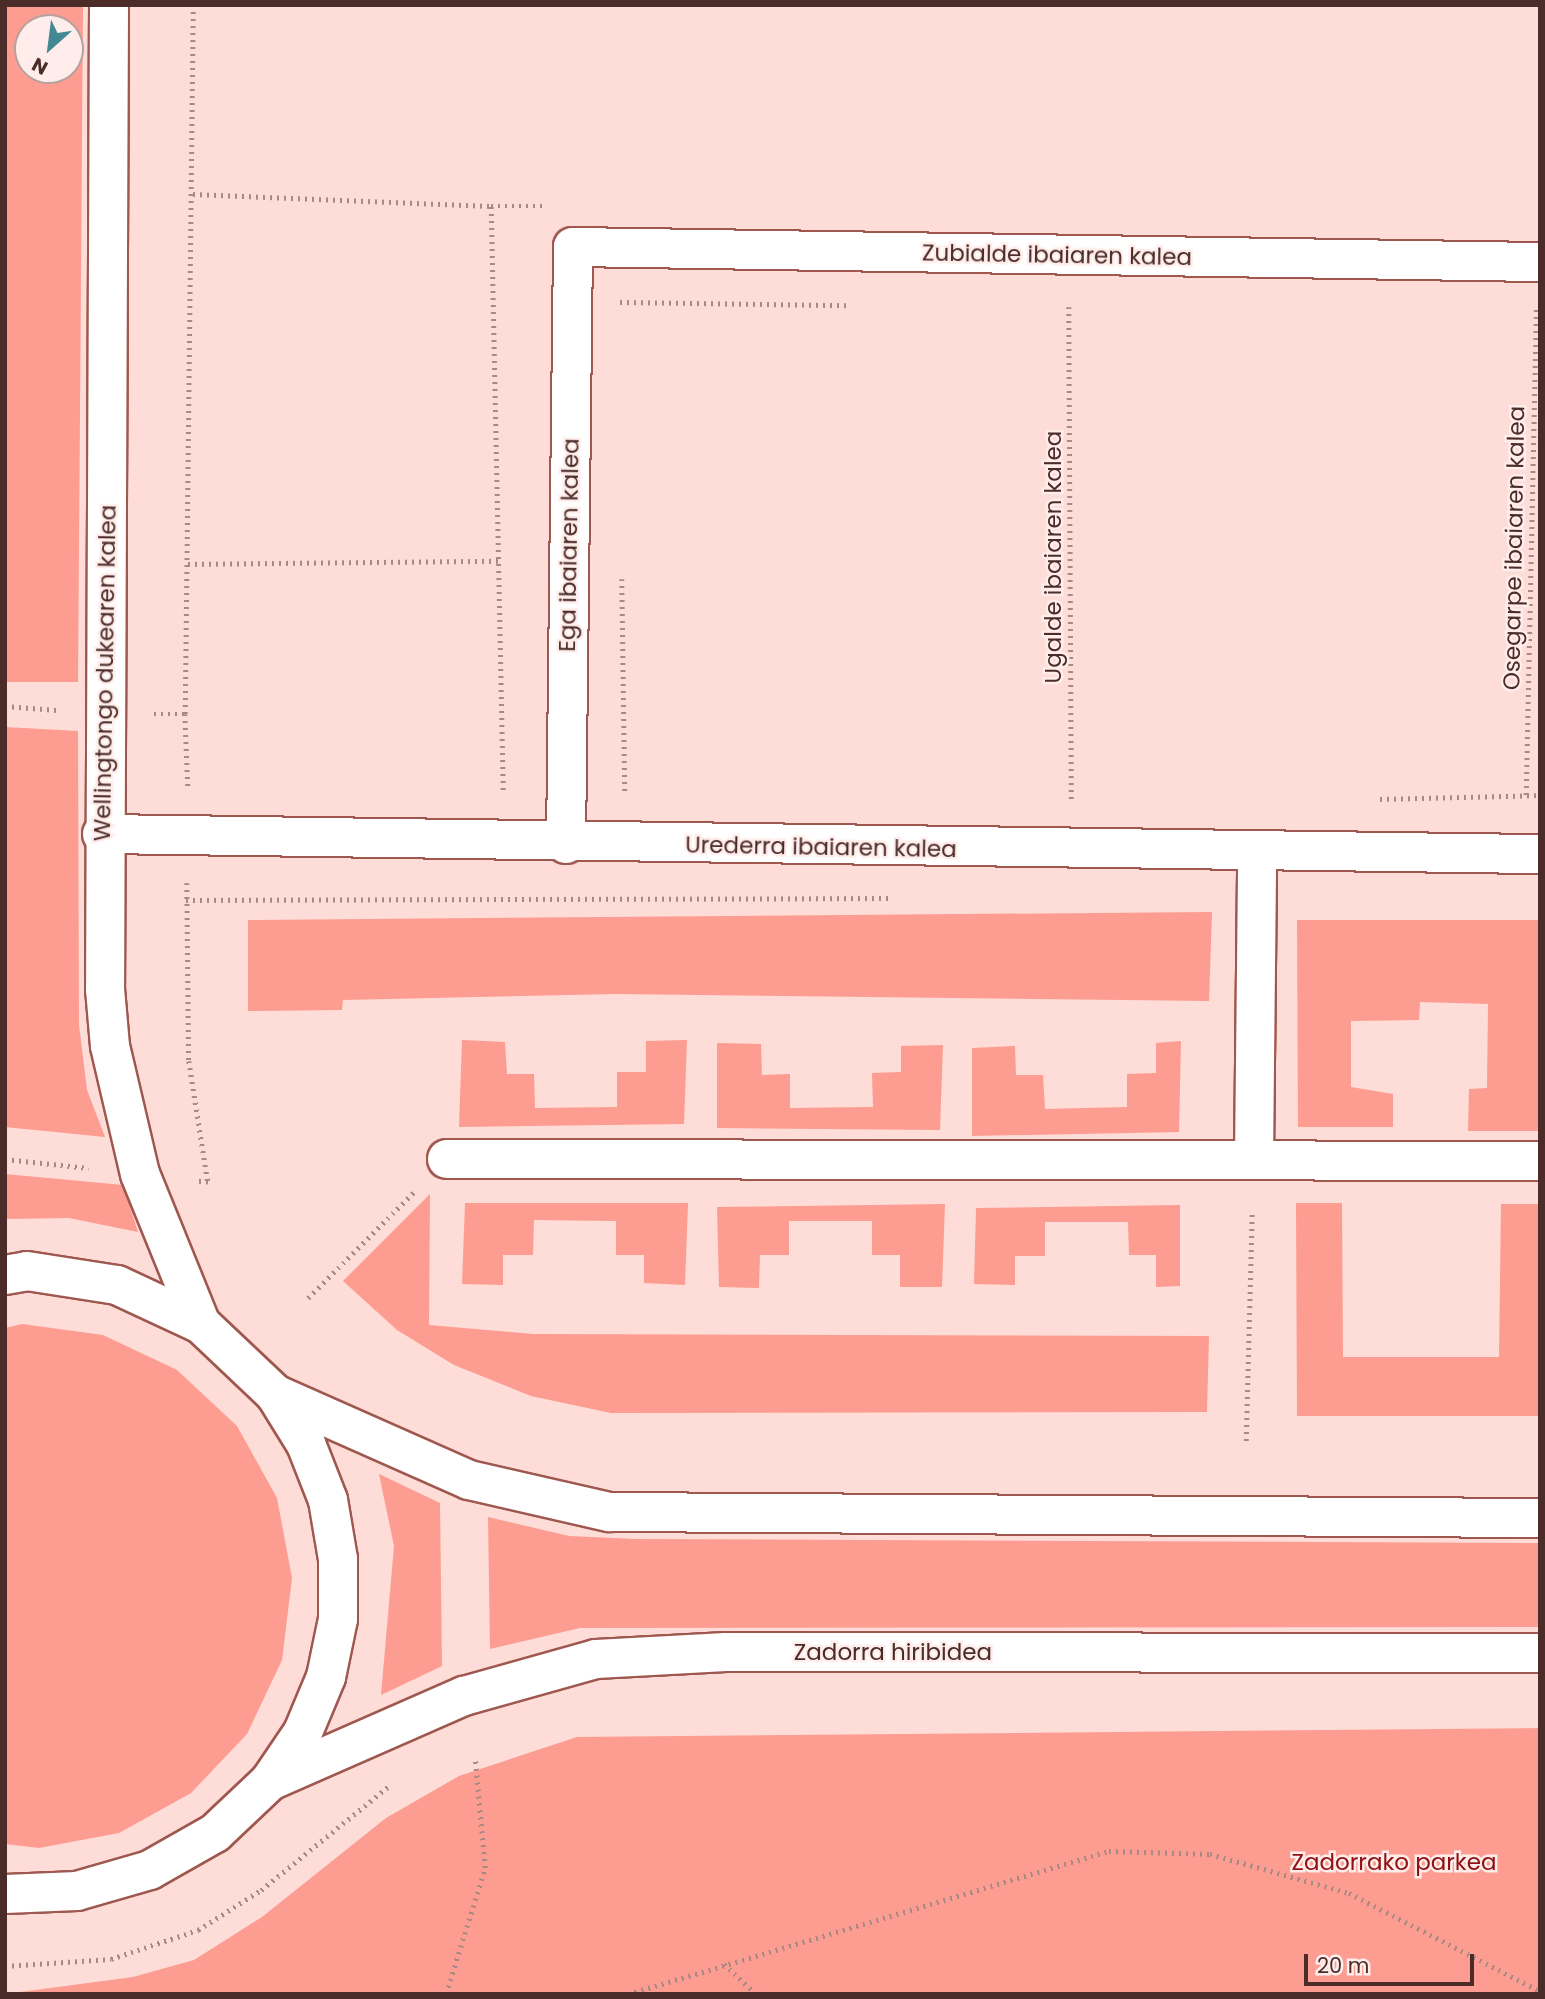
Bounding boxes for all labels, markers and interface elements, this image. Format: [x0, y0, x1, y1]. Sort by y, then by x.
north arrow [14, 14, 84, 84]
text: N [27, 51, 53, 81]
street label: Zubialde ibaiaren kalea [922, 239, 1192, 271]
street label: Osegarpe ibaiaren kalea [1498, 406, 1530, 690]
street label: Ugalde ibaiaren kalea [1039, 431, 1067, 683]
street label: Ega ibaiaren kalea [553, 438, 585, 652]
street label: Wellingtongo dukearen kalea [88, 504, 122, 842]
street label: Urederra ibaiaren kalea [685, 831, 957, 863]
street label: Zadorra hiribidea [794, 1638, 992, 1666]
park label: Zadorrako parkea [1292, 1848, 1496, 1876]
scale bar [1307, 1940, 1477, 1984]
text: 20 m [1317, 1951, 1370, 1980]

